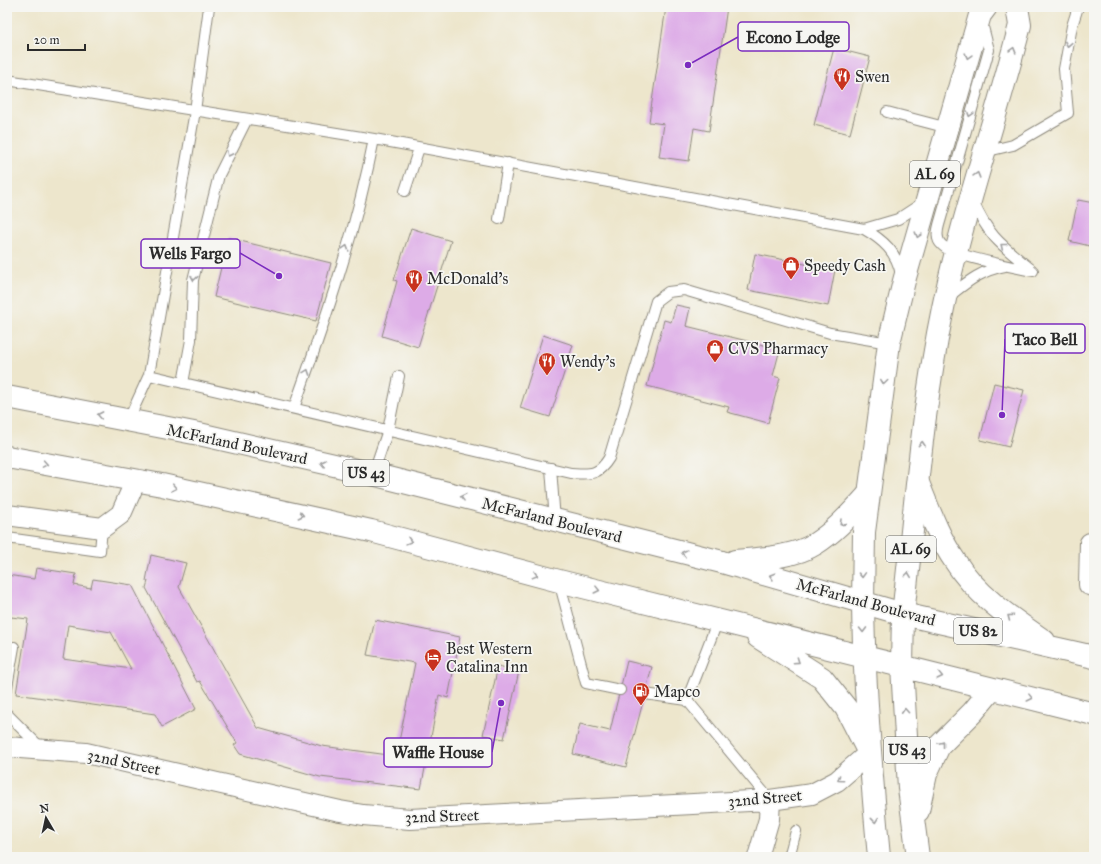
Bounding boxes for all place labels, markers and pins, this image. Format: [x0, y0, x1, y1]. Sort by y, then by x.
callout: Econo Lodge [738, 22, 849, 51]
restaurant icon: Swen [832, 66, 852, 91]
place label: Swen [855, 67, 890, 86]
callout: Wells Fargo [141, 239, 240, 268]
shop icon: Speedy Cash [781, 255, 801, 280]
place label: Speedy Cash [804, 256, 886, 275]
restaurant icon: McDonald's [404, 268, 424, 293]
place label: McDonald's [427, 269, 508, 288]
callout: Taco Bell [1005, 324, 1085, 353]
shop icon: CVS Pharmacy [705, 338, 725, 363]
place label: CVS Pharmacy [728, 339, 828, 358]
restaurant icon: Wendy's [537, 351, 557, 376]
place label: Wendy's [560, 352, 615, 371]
place label: Best Western Catalina Inn [446, 639, 533, 676]
hotel icon: Best Western Catalina Inn [423, 647, 443, 672]
fuel station icon: Mapco [631, 681, 651, 706]
place label: Mapco [654, 682, 700, 701]
callout: Waffle House [384, 738, 492, 767]

